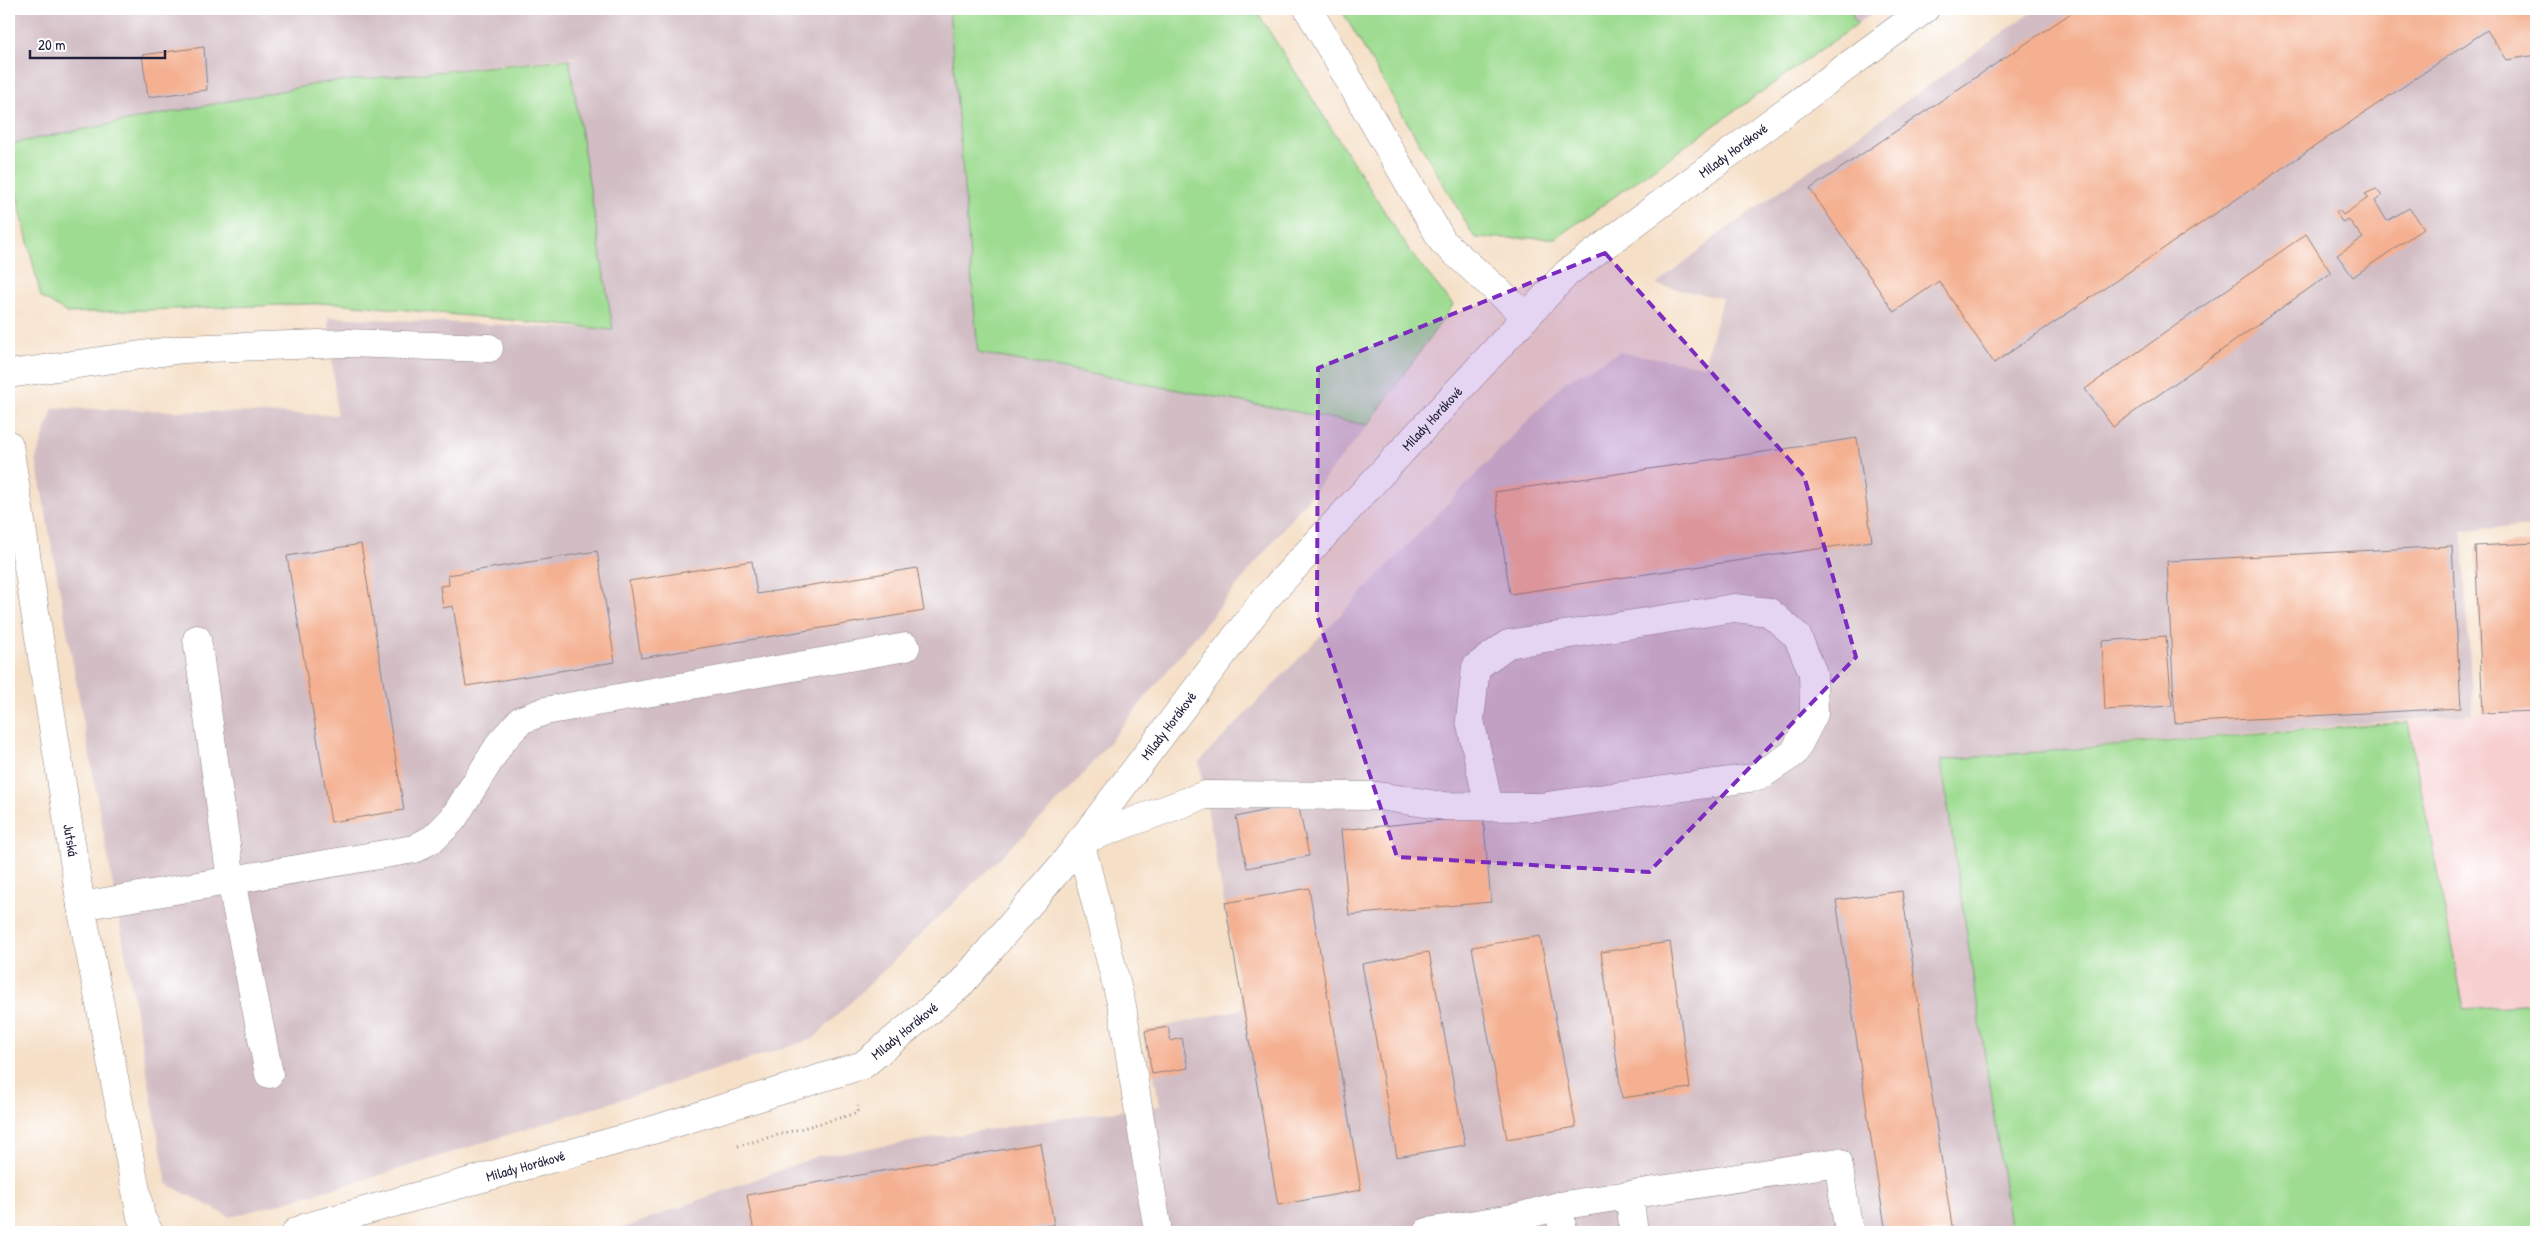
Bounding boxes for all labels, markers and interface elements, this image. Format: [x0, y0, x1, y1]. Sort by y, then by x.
scale bar [30, 28, 165, 60]
text: 20 m [38, 34, 65, 55]
street label: Milady Horákové [1695, 118, 1772, 182]
street label: Milady Horákové [1397, 382, 1467, 454]
street label: Milady Horákové [1136, 687, 1201, 763]
street label: Jutská [59, 823, 83, 858]
street label: Milady Horákové [867, 997, 942, 1064]
street label: Milady Horákové [484, 1145, 567, 1186]

